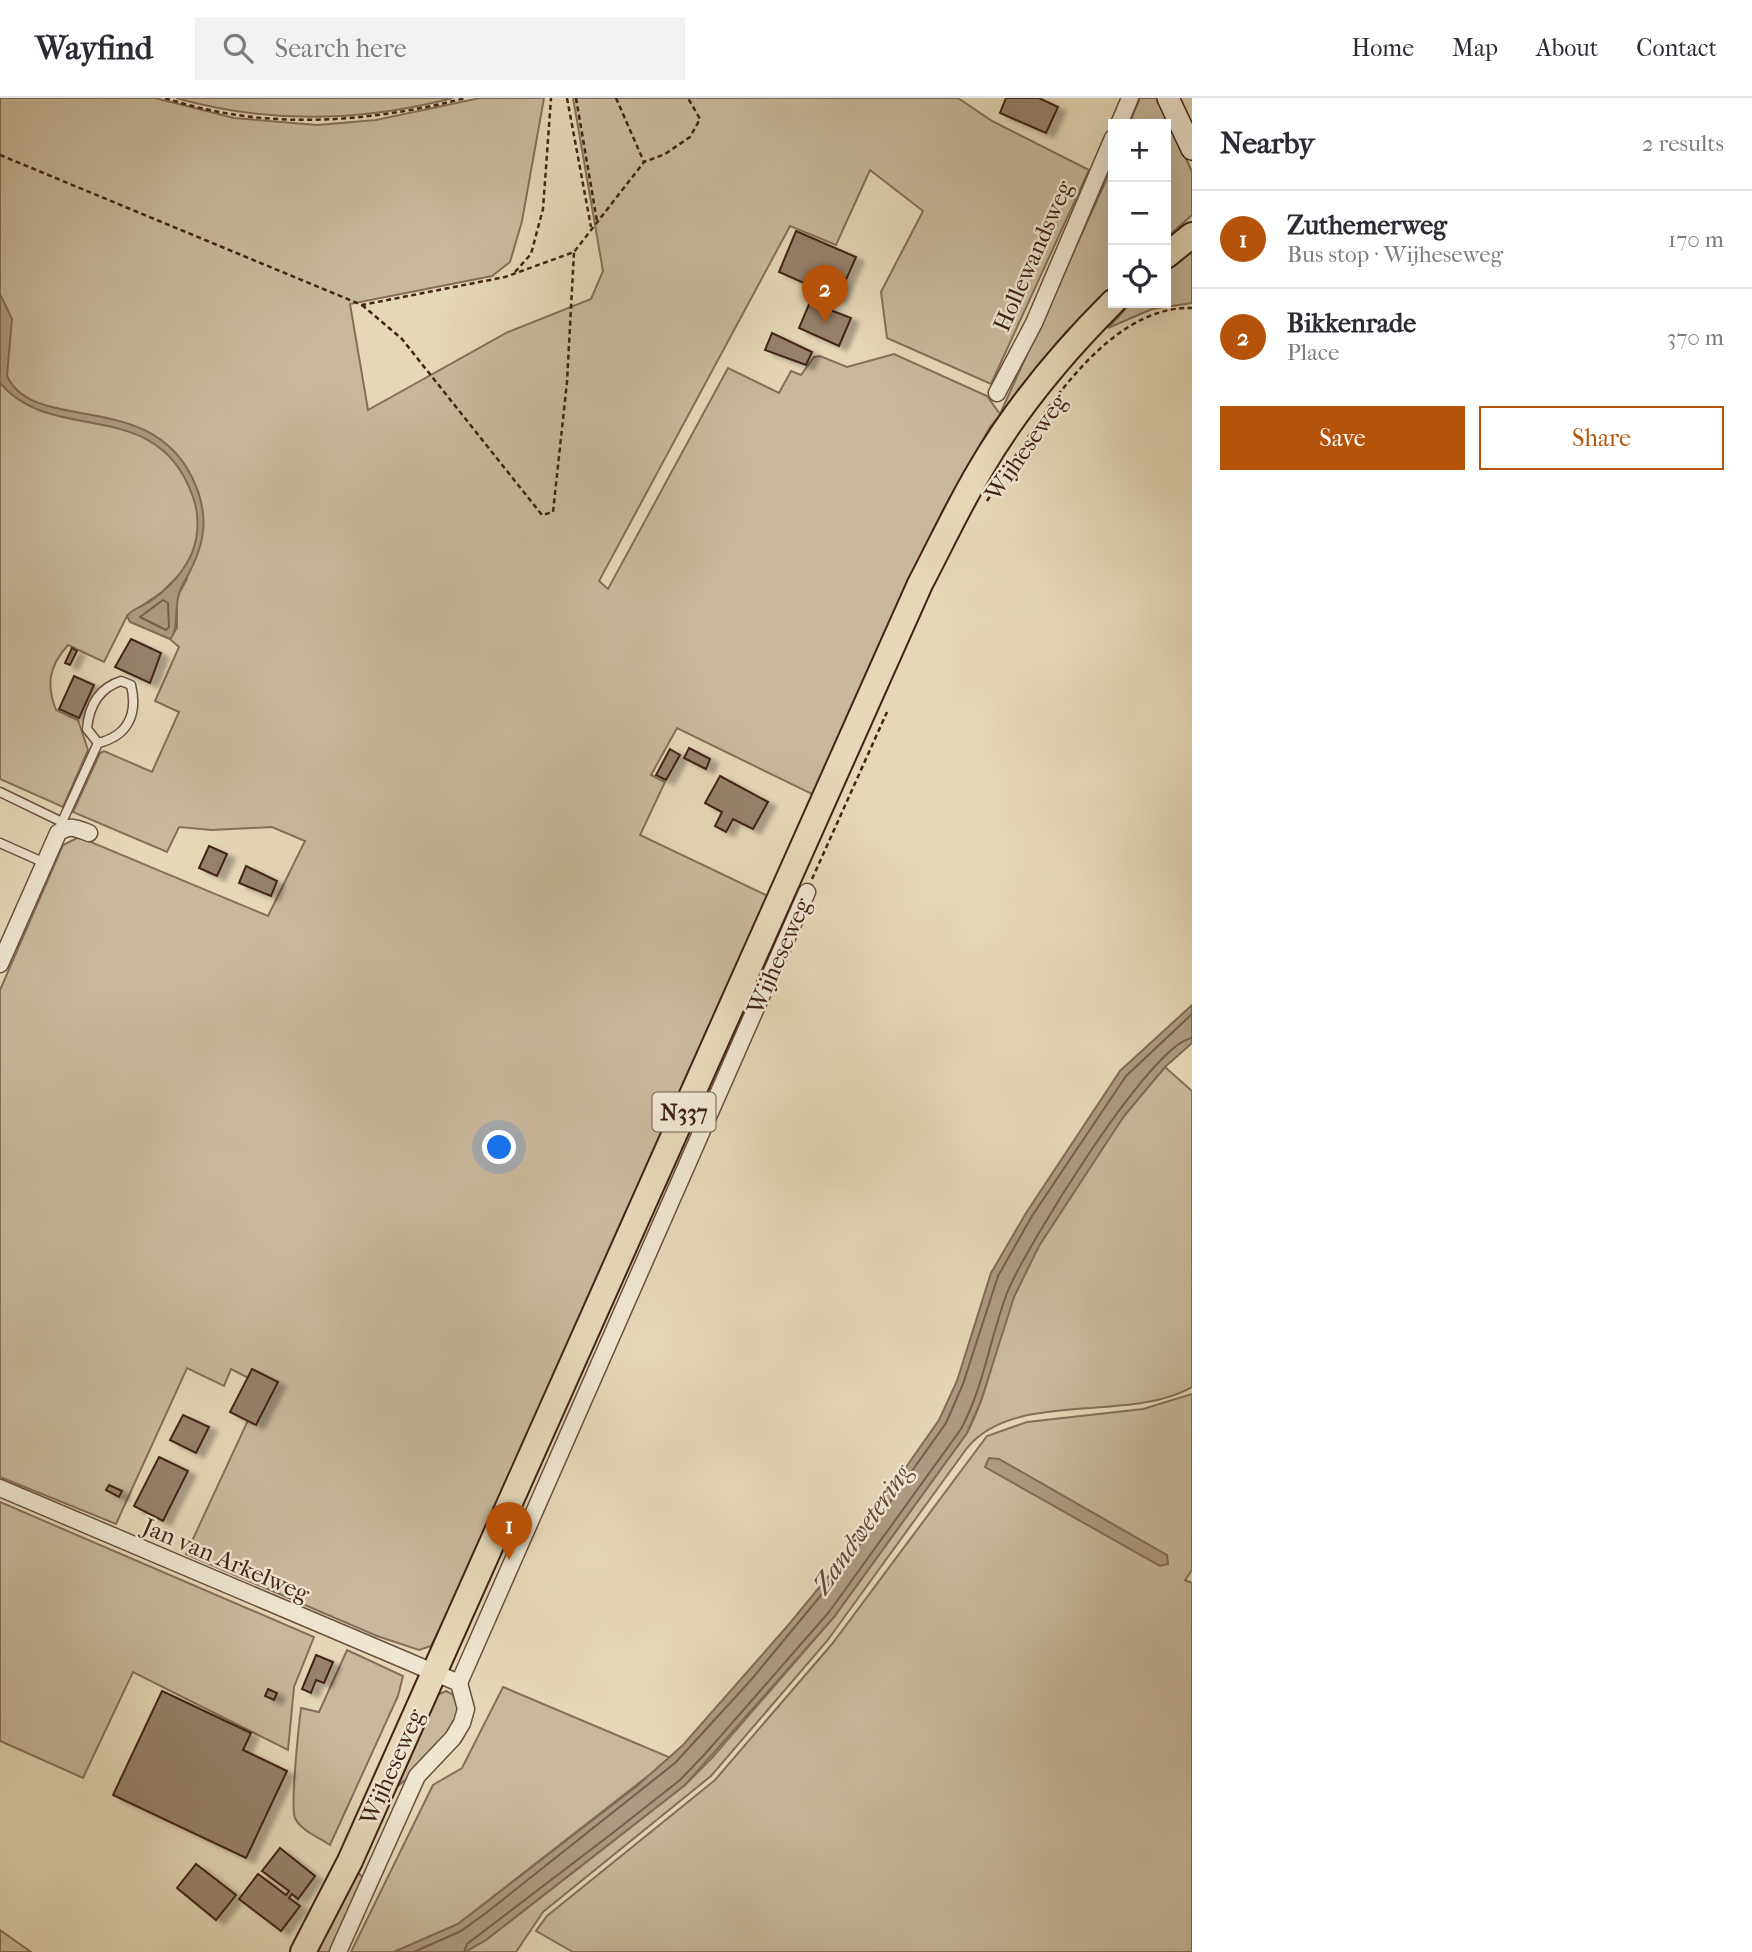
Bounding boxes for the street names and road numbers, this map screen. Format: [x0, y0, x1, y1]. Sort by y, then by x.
street label: Hollewandsweg [987, 175, 1079, 336]
street label: Wijheseweg [978, 387, 1074, 507]
street label: Wijheseweg [741, 892, 818, 1019]
road number: N337 [652, 1093, 716, 1132]
street label: Jan van Arkelweg [137, 1511, 315, 1608]
street label: Wijheseweg [354, 1703, 431, 1830]

